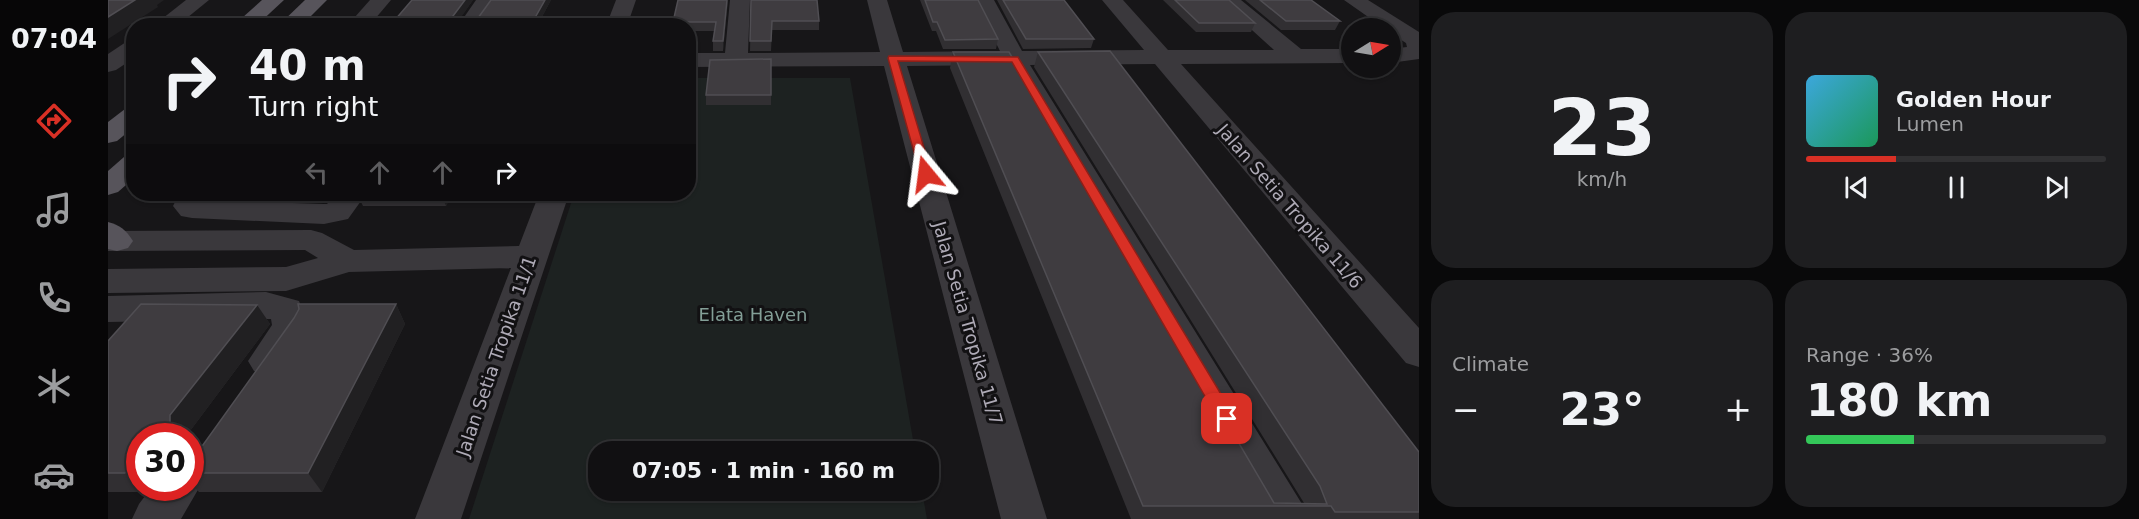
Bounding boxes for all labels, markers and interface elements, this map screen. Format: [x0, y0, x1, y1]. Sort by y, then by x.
north arrow [1341, 18, 1401, 78]
map controls [1341, 18, 1401, 78]
text: 07:04 [11, 23, 97, 54]
text: 40 m [249, 41, 366, 90]
icon: right [150, 42, 228, 120]
text: 23 [1548, 83, 1656, 173]
text: Golden Hour [1896, 87, 2051, 112]
text: Turn right [249, 91, 378, 122]
icon: directions [33, 100, 75, 142]
text: Lumen [1896, 112, 1964, 136]
street label: Jalan Setia Tropika 11/6 [1212, 119, 1367, 292]
position arrow [894, 142, 958, 206]
icon: left [300, 156, 333, 189]
icon: ahead [363, 156, 396, 189]
icon: ahead [426, 156, 459, 189]
icon: right [489, 156, 522, 189]
text: km/h [1577, 167, 1627, 191]
icon: previous [1840, 171, 1873, 204]
icon: pause [1940, 171, 1973, 204]
icon: next [2040, 171, 2073, 204]
icon: music [33, 189, 75, 231]
street label: Jalan Setia Tropika 11/7 [929, 218, 1007, 427]
street label: Jalan Setia Tropika 11/1 [451, 253, 540, 460]
icon: phone [33, 277, 75, 319]
park label: Elata Haven [699, 304, 807, 325]
text: Range · 36% [1806, 343, 1933, 367]
text: Climate [1452, 352, 1529, 376]
icon: climate [33, 365, 75, 407]
text: 180 km [1806, 374, 1992, 427]
text: 23° [1559, 383, 1645, 436]
text: − [1452, 390, 1480, 429]
text: + [1724, 390, 1752, 429]
pin [1201, 393, 1252, 444]
icon: arrive [1210, 402, 1243, 435]
speed limit sign: 30 [126, 423, 204, 501]
icon: car [33, 454, 75, 496]
text: 07:05 · 1 min · 160 m [632, 458, 895, 483]

